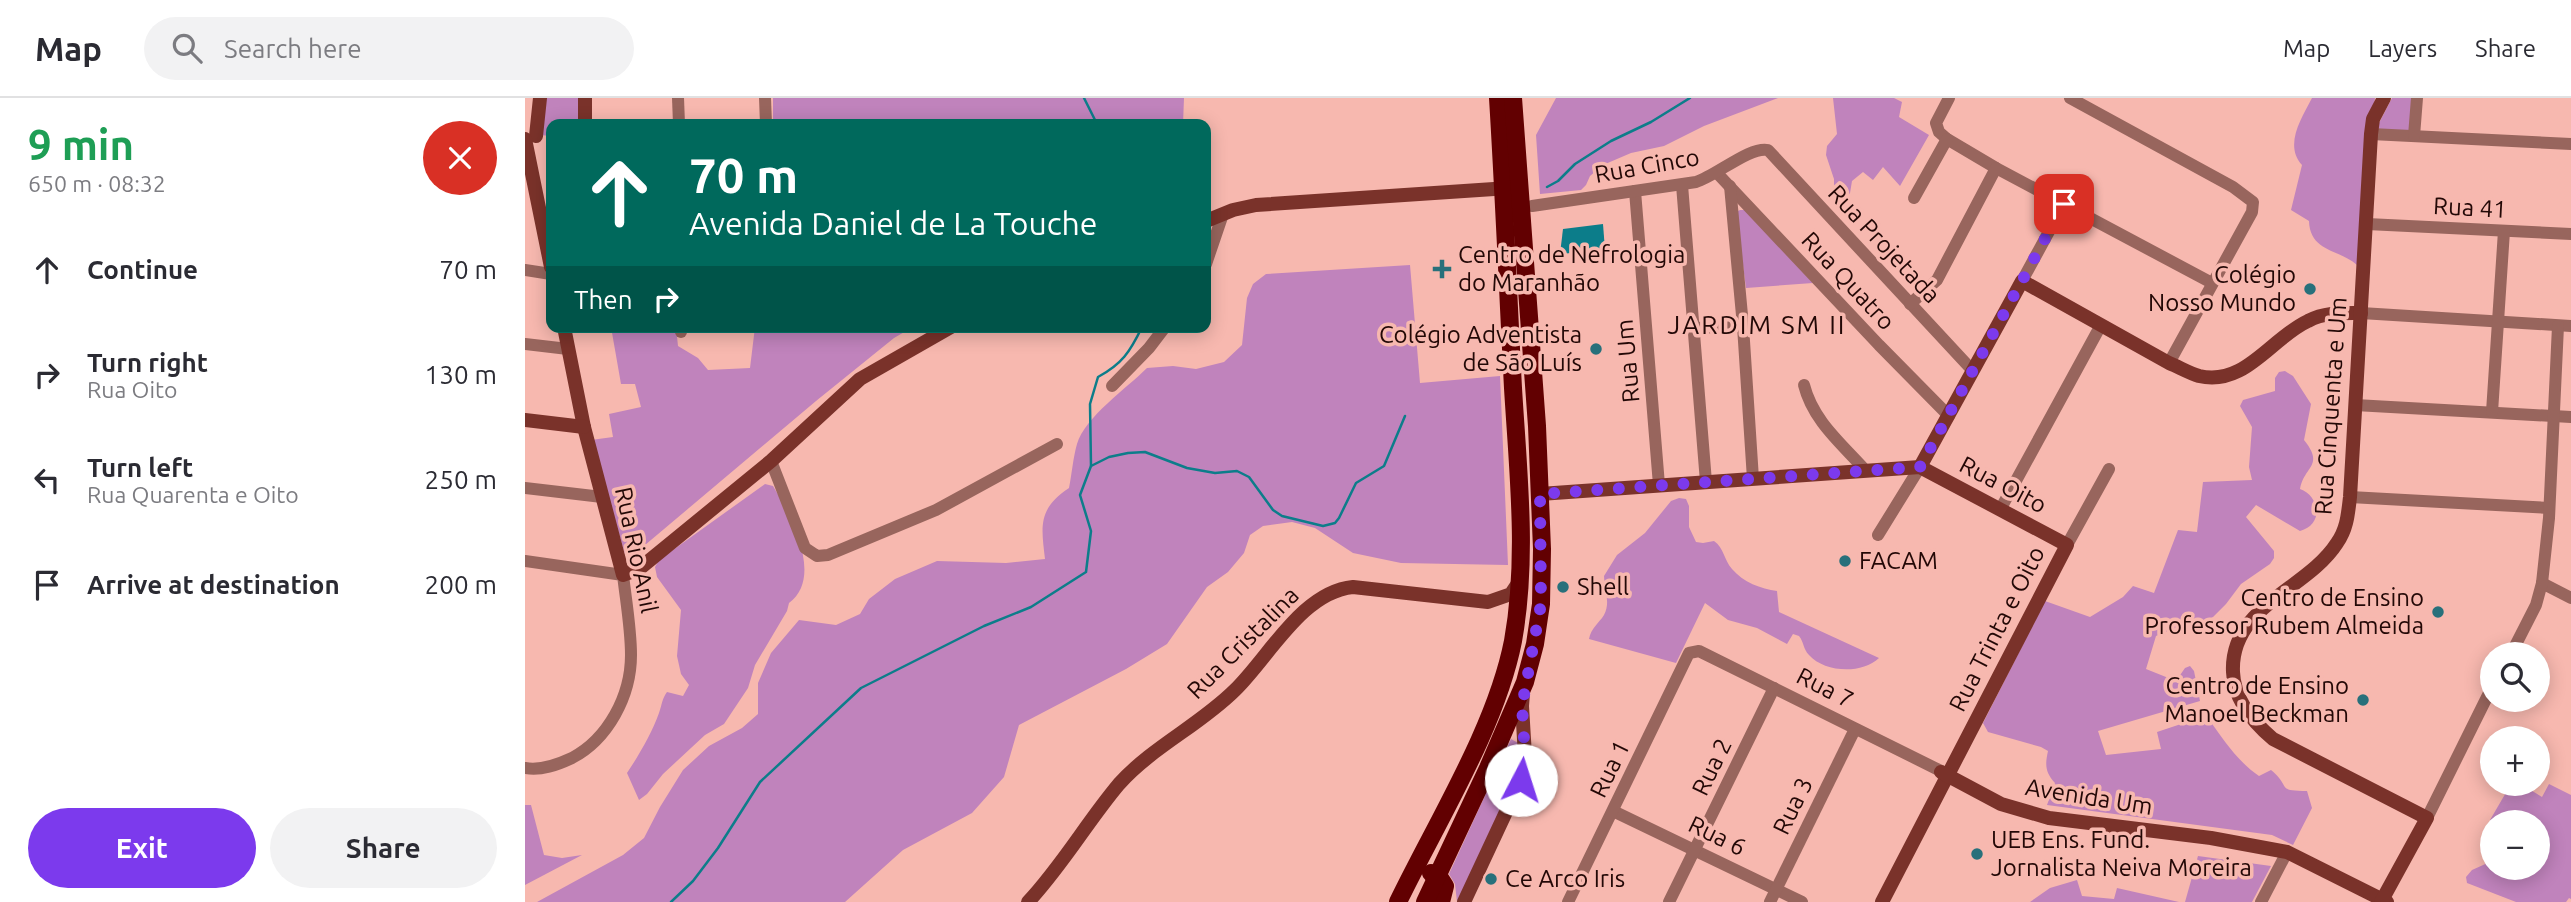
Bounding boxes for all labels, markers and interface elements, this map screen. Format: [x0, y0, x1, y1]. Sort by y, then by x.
search box [144, 17, 634, 80]
icon: search [168, 29, 206, 67]
text: Map [35, 30, 102, 67]
text: Search here [224, 34, 362, 63]
text: Map [2283, 35, 2330, 62]
text: Layers [2368, 35, 2437, 62]
text: Share [2475, 35, 2536, 62]
text: 9 min [28, 121, 134, 168]
button: close [423, 121, 497, 195]
street label: Rua Cinco [1592, 143, 1701, 188]
icon: ahead [574, 147, 665, 238]
text: 70 m [689, 147, 798, 202]
text: 650 m · 08:32 [28, 171, 166, 196]
pin [2034, 174, 2094, 234]
street label: Rua Projetada [1823, 179, 1946, 308]
icon: arrive [2045, 185, 2083, 223]
street label: Rua 41 [2433, 192, 2507, 223]
text: Avenida Daniel de La Touche [689, 205, 1097, 241]
street label: Rua Quatro [1796, 226, 1900, 335]
place label: Centro de Nefrologia do Maranhão [1458, 241, 1685, 296]
icon: ahead [28, 251, 66, 289]
text: Continue [87, 255, 198, 284]
text: 70 m [439, 255, 497, 284]
marker: Centro de Nefrologia do Maranhão [1432, 259, 1452, 279]
place label: Colégio Nosso Mundo [2148, 261, 2296, 316]
icon: right [647, 280, 685, 318]
marker: Colégio Nosso Mundo [2302, 281, 2318, 297]
text: Then [574, 285, 633, 314]
street label: Rua Cinquenta e Um [2309, 296, 2352, 516]
district label: JARDIM SM II [1668, 310, 1846, 339]
street label: Rua Um [1610, 318, 1645, 404]
place label: Colégio Adventista de São Luís [1379, 321, 1582, 376]
marker: Colégio Adventista de São Luís [1588, 341, 1604, 357]
text: Turn right [87, 348, 208, 377]
icon: right [28, 356, 66, 394]
text: 130 m [425, 360, 497, 389]
text: Rua Oito [87, 377, 177, 402]
street label: Rua Oito [1955, 450, 2051, 519]
text: Turn left [87, 453, 193, 482]
icon: left [28, 461, 66, 499]
text: 250 m [425, 465, 497, 494]
text: Rua Quarenta e Oito [87, 482, 299, 507]
street label: Rua Rio Anil [610, 484, 663, 615]
street label: Rua Trinta e Oito [1943, 542, 2050, 716]
place label: FACAM [1859, 547, 1938, 574]
marker: FACAM [1837, 553, 1853, 569]
icon: arrive [28, 566, 66, 604]
text: Arrive at destination [87, 570, 340, 599]
text: 200 m [425, 570, 497, 599]
place label: Shell [1577, 573, 1629, 600]
marker: Shell [1555, 579, 1571, 595]
street label: Rua Cristalina [1181, 581, 1304, 704]
place label: Centro de Ensino Professor Rubem Almeida [2144, 584, 2424, 639]
marker: Centro de Ensino Professor Rubem Almeida [2430, 604, 2446, 620]
map controls [2480, 642, 2550, 880]
button: search [2480, 642, 2550, 712]
street label: Rua 7 [1792, 662, 1858, 713]
place label: Centro de Ensino Manoel Beckman [2165, 672, 2349, 727]
marker: Centro de Ensino Manoel Beckman [2355, 692, 2371, 708]
button: + [2480, 726, 2550, 796]
street label: Rua 2 [1686, 734, 1737, 800]
street label: Rua 1 [1584, 736, 1635, 802]
position arrow [1484, 743, 1558, 817]
street label: Rua 3 [1767, 773, 1818, 839]
street label: Avenida Um [2023, 773, 2155, 820]
button: Exit [28, 808, 256, 888]
button: Share [270, 808, 497, 888]
street label: Rua 6 [1684, 810, 1750, 861]
button: − [2480, 810, 2550, 880]
place label: UEB Ens. Fund. Jornalista Neiva Moreira [1991, 826, 2252, 881]
marker: UEB Ens. Fund. Jornalista Neiva Moreira [1969, 846, 1985, 862]
place label: Ce Arco Iris [1505, 865, 1625, 892]
marker: Ce Arco Iris [1483, 871, 1499, 887]

